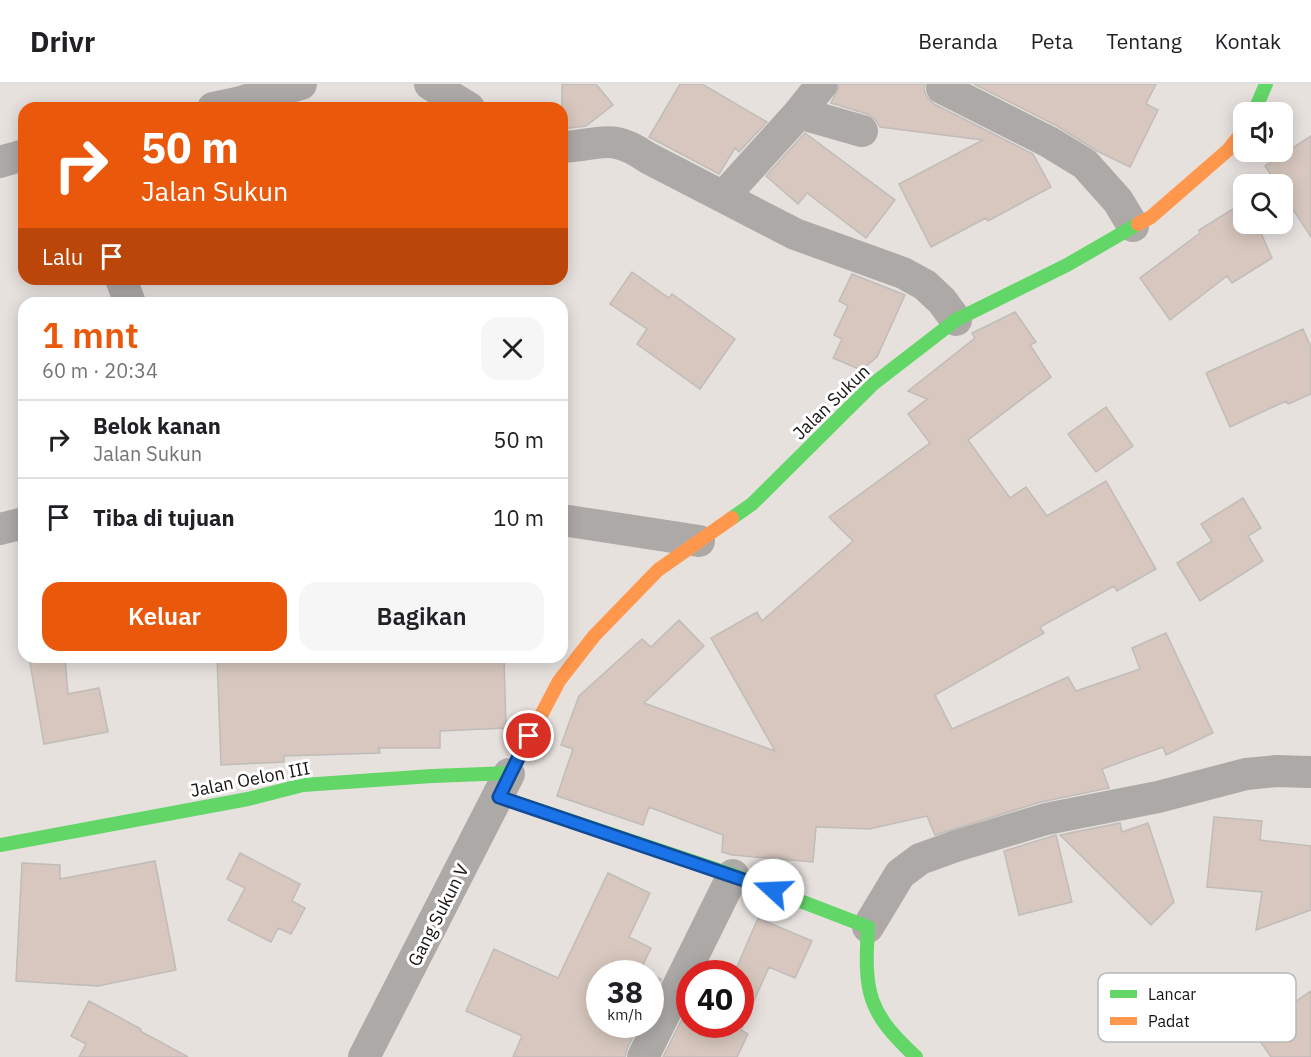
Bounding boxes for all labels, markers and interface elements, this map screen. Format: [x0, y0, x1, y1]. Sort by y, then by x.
text: Drivr [30, 23, 95, 60]
text: Beranda [918, 27, 998, 55]
text: Peta [1031, 27, 1073, 55]
text: Tentang [1106, 27, 1182, 55]
text: Kontak [1215, 27, 1281, 55]
map controls [1233, 102, 1293, 234]
button: sound [1233, 102, 1293, 162]
text: 50 m [141, 120, 239, 175]
icon: right [42, 126, 120, 204]
text: Jalan Sukun [141, 173, 288, 208]
button: search [1233, 174, 1293, 234]
icon: arrive [95, 240, 128, 273]
text: Lalu [42, 242, 83, 271]
text: 1 mnt [42, 311, 139, 358]
button: close [481, 317, 544, 380]
text: 60 m · 20:34 [42, 357, 158, 384]
street label: Jalan Sukun [788, 360, 874, 444]
text: Belok kanan [93, 411, 221, 440]
icon: right [42, 423, 75, 456]
text: 50 m [493, 425, 544, 454]
text: Jalan Sukun [93, 440, 202, 467]
icon: arrive [42, 501, 75, 534]
text: Tiba di tujuan [93, 503, 235, 532]
text: 10 m [493, 503, 544, 532]
button: Keluar [42, 582, 287, 651]
button: Bagikan [299, 582, 544, 651]
pin [503, 710, 554, 761]
icon: arrive [512, 719, 545, 752]
street label: Jalan Oelon III [188, 756, 312, 802]
position arrow [741, 858, 805, 922]
street label: Gang Sukun V [402, 860, 474, 970]
speed limit sign: 40 [676, 960, 754, 1038]
text: 38 [607, 972, 643, 1011]
legend [1098, 973, 1296, 1042]
text: Lancar [1148, 984, 1196, 1004]
text: km/h [607, 1005, 643, 1024]
text: Padat [1148, 1011, 1190, 1031]

